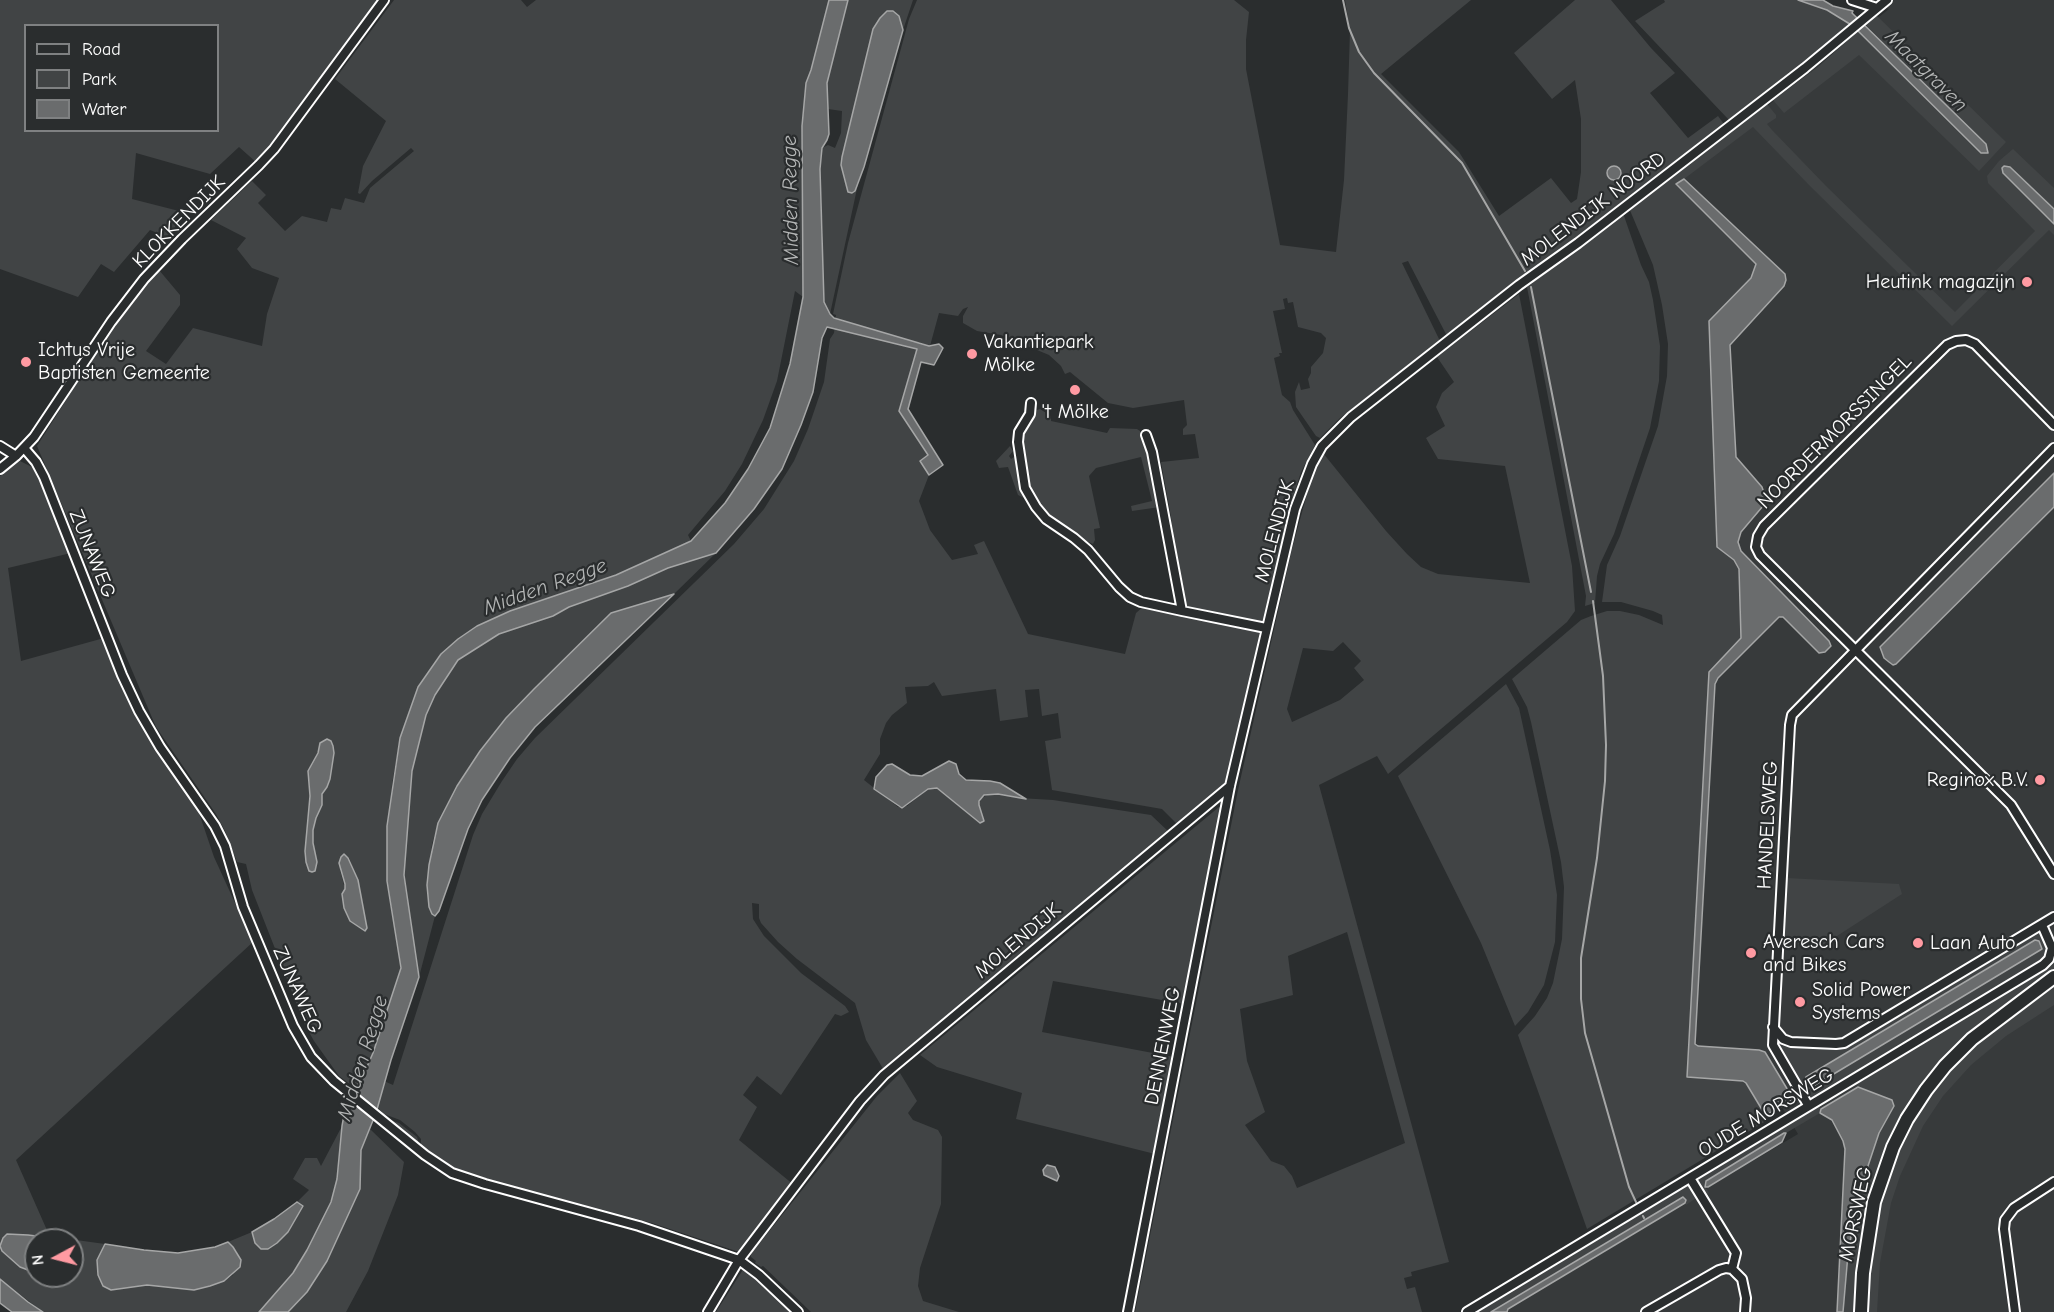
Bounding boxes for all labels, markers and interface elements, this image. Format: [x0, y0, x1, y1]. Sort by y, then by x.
legend [24, 24, 219, 132]
water label: Maatgraven [1880, 25, 1972, 117]
text: Road [82, 39, 121, 60]
text: Park [82, 69, 116, 90]
text: Water [82, 99, 126, 120]
water label: Midden Regge [777, 135, 805, 265]
street label: MOLENDIJK NOORD [1516, 147, 1670, 271]
street label: KLOKKENDIJK [128, 171, 230, 273]
place label: Heutink magazijn [1866, 270, 2015, 294]
marker: Heutink magazijn [2020, 275, 2034, 289]
place label: Vakantiepark Mölke [984, 330, 1093, 377]
place label: Ichtus Vrije Baptisten Gemeente [38, 338, 210, 385]
marker: Vakantiepark Mölke [965, 347, 979, 361]
street label: NOORDERMORSSINGEL [1753, 350, 1917, 514]
marker: Ichtus Vrije Baptisten Gemeente [19, 355, 33, 369]
marker: 't Mölke [1068, 383, 1082, 397]
place label: 't Mölke [1041, 400, 1109, 424]
street label: MOLENDIJK [1250, 477, 1300, 585]
street label: ZUNAWEG [63, 506, 121, 602]
water label: Midden Regge [480, 553, 610, 621]
street label: HANDELSWEG [1753, 760, 1783, 890]
place label: Reginox B.V. [1927, 768, 2028, 792]
marker: Reginox B.V. [2033, 773, 2047, 787]
street label: MOLENDIJK [970, 898, 1066, 984]
place label: Averesch Cars and Bikes [1763, 930, 1884, 977]
place label: Laan Auto [1930, 931, 2016, 955]
marker: Laan Auto [1911, 936, 1925, 950]
street label: ZUNAWEG [267, 943, 327, 1037]
marker: Averesch Cars and Bikes [1744, 946, 1758, 960]
place label: Solid Power Systems [1812, 978, 1910, 1025]
street label: DENNENWEG [1140, 985, 1186, 1107]
water label: Midden Regge [332, 992, 394, 1124]
marker: Solid Power Systems [1793, 995, 1807, 1009]
street label: OUDE MORSWEG [1694, 1063, 1838, 1163]
street label: MORSWEG [1834, 1165, 1878, 1263]
north arrow [24, 1228, 84, 1288]
text: N [29, 1254, 48, 1266]

